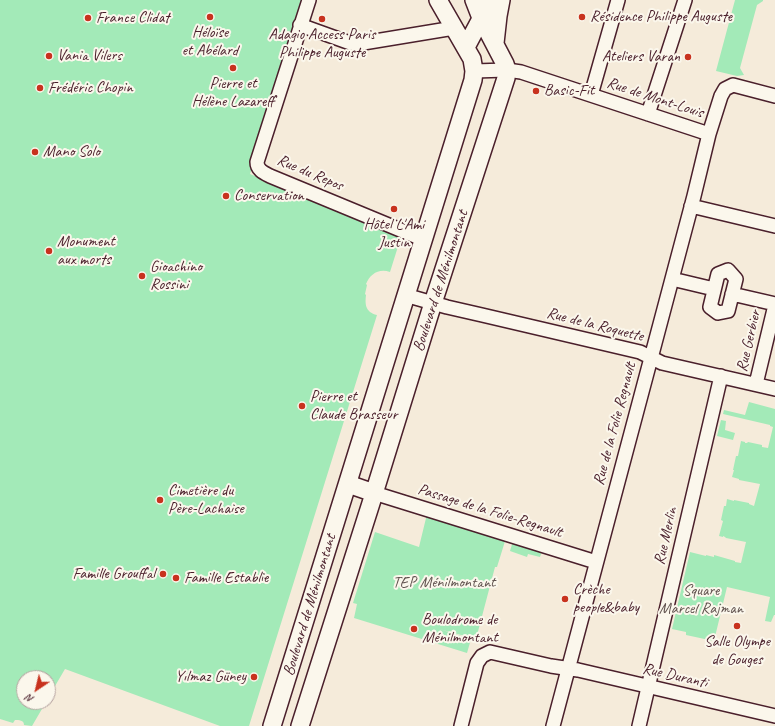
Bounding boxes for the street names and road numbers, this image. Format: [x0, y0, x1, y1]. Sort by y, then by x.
street label: Rue de Mont-Louis [604, 73, 706, 123]
street label: Rue du Repos [274, 151, 346, 195]
street label: Boulevard de Ménilmontant [409, 208, 473, 354]
street label: Rue de la Roquette [545, 304, 645, 346]
street label: Rue Gerbier [733, 308, 765, 374]
street label: Rue de la Folie Regnault [589, 361, 641, 487]
street label: Passage de la Folie-Regnault [415, 480, 565, 542]
street label: Rue Merlin [650, 505, 682, 567]
street label: Boulevard de Ménilmontant [279, 532, 341, 678]
street label: Rue Duranti [641, 659, 709, 693]

